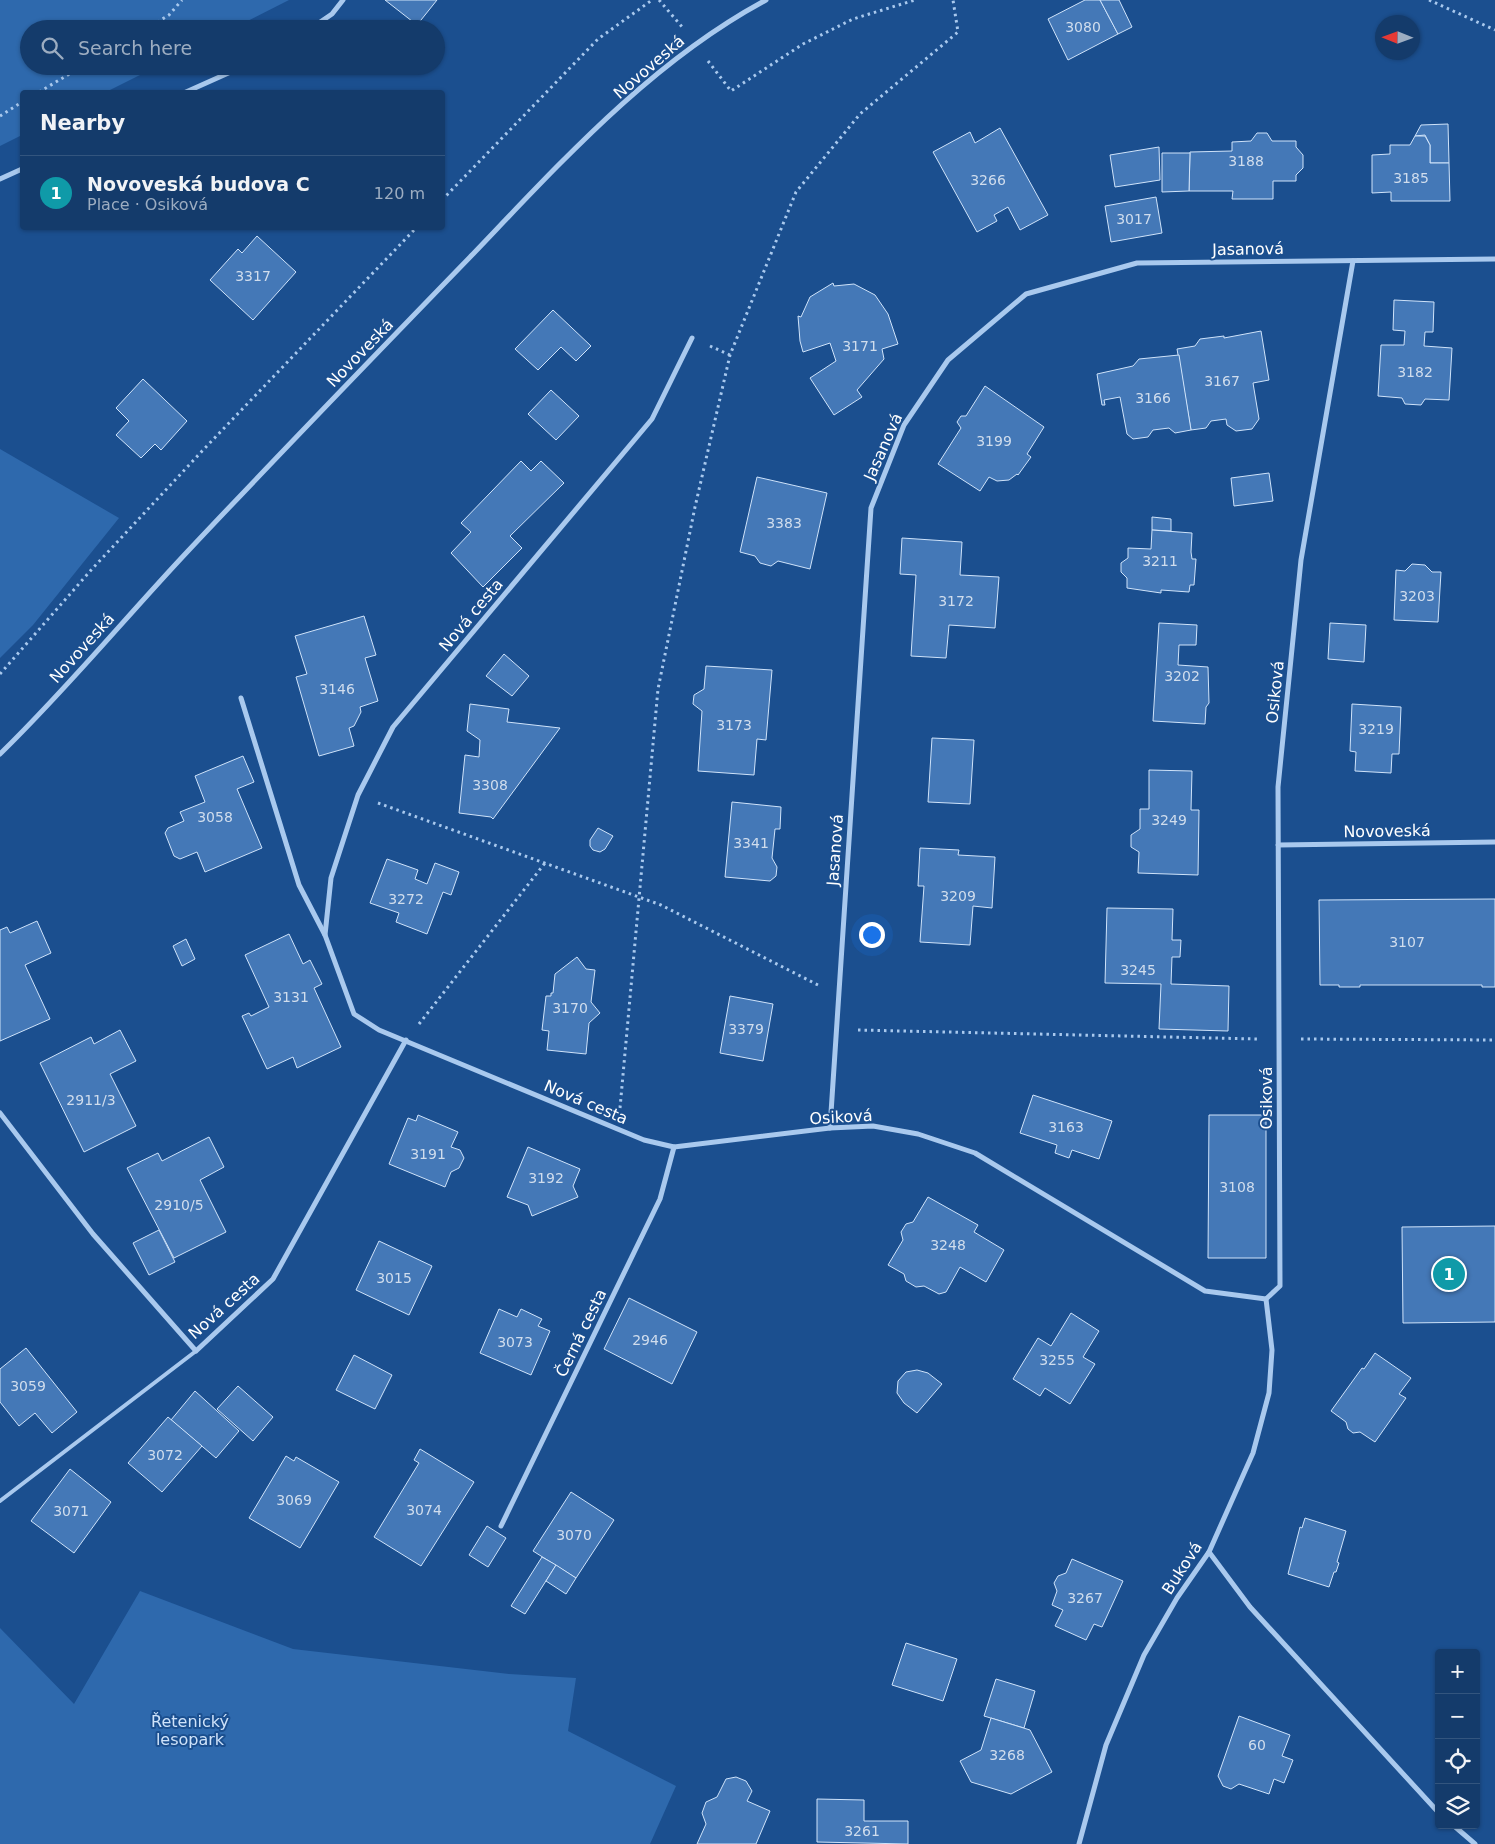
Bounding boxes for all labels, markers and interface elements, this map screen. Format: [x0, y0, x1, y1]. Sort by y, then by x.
north arrow [1375, 15, 1420, 60]
house number: 3080 [1065, 19, 1101, 35]
search box [20, 20, 445, 75]
street label: Novoveská [610, 31, 688, 103]
icon: search [38, 34, 66, 62]
text: Search here [78, 37, 192, 59]
text: Nearby [40, 111, 125, 135]
house number: 3188 [1228, 153, 1264, 169]
house number: 3185 [1393, 170, 1429, 186]
house number: 3266 [970, 172, 1006, 188]
text: Novoveská budova C [87, 173, 310, 195]
text: 1 [50, 184, 62, 203]
text: 120 m [374, 184, 425, 203]
text: Place · Osiková [87, 195, 208, 214]
house number: 3017 [1116, 211, 1152, 227]
street label: Jasanová [1211, 239, 1284, 259]
house number: 3317 [235, 268, 271, 284]
street label: Novoveská [323, 315, 397, 391]
house number: 3171 [842, 338, 878, 354]
house number: 3182 [1397, 364, 1433, 380]
house number: 3167 [1204, 373, 1240, 389]
house number: 3166 [1135, 390, 1171, 406]
street label: Jasanová [859, 410, 906, 485]
house number: 3199 [976, 433, 1012, 449]
house number: 3383 [766, 515, 802, 531]
house number: 3211 [1142, 553, 1178, 569]
street label: Nová cesta [435, 575, 507, 655]
house number: 3203 [1399, 588, 1435, 604]
house number: 3172 [938, 593, 974, 609]
street label: Novoveská [46, 609, 118, 687]
street label: Osiková [1262, 660, 1288, 724]
house number: 3202 [1164, 668, 1200, 684]
house number: 3146 [319, 681, 355, 697]
house number: 3173 [716, 717, 752, 733]
house number: 3219 [1358, 721, 1394, 737]
house number: 3308 [472, 777, 508, 793]
house number: 3058 [197, 809, 233, 825]
house number: 3249 [1151, 812, 1187, 828]
street label: Jasanová [823, 813, 847, 888]
street label: Novoveská [1343, 821, 1431, 841]
house number: 3341 [733, 835, 769, 851]
house number: 3209 [940, 888, 976, 904]
house number: 3272 [388, 891, 424, 907]
your location [859, 922, 885, 948]
house number: 3107 [1389, 934, 1425, 950]
house number: 3245 [1120, 962, 1156, 978]
house number: 3131 [273, 989, 309, 1005]
house number: 3170 [552, 1000, 588, 1016]
house number: 3379 [728, 1021, 764, 1037]
street label: Osiková [1257, 1066, 1276, 1130]
street label: Nová cesta [541, 1076, 631, 1128]
house number: 2911/3 [66, 1092, 116, 1108]
street label: Osiková [809, 1106, 873, 1128]
house number: 3163 [1048, 1119, 1084, 1135]
house number: 3191 [410, 1146, 446, 1162]
house number: 3192 [528, 1170, 564, 1186]
house number: 3108 [1219, 1179, 1255, 1195]
house number: 2910/5 [154, 1197, 204, 1213]
house number: 3248 [930, 1237, 966, 1253]
pin: 1 [1433, 1255, 1465, 1293]
street label: Nová cesta [185, 1269, 263, 1343]
house number: 3015 [376, 1270, 412, 1286]
street label: Černá cesta [552, 1286, 610, 1380]
house number: 2946 [632, 1332, 668, 1348]
house number: 3073 [497, 1334, 533, 1350]
house number: 3255 [1039, 1352, 1075, 1368]
house number: 3059 [10, 1378, 46, 1394]
house number: 3072 [147, 1447, 183, 1463]
house number: 3069 [276, 1492, 312, 1508]
house number: 3074 [406, 1502, 442, 1518]
house number: 3071 [53, 1503, 89, 1519]
house number: 3070 [556, 1527, 592, 1543]
street label: Buková [1158, 1538, 1206, 1598]
house number: 3267 [1067, 1590, 1103, 1606]
map controls [1435, 1649, 1480, 1829]
button: + [1435, 1649, 1480, 1694]
button: − [1435, 1694, 1480, 1739]
park label: Řetenický lesopark [151, 1712, 229, 1749]
house number: 60 [1248, 1737, 1266, 1753]
button: locate [1435, 1739, 1480, 1784]
house number: 3268 [989, 1747, 1025, 1763]
button: layers [1435, 1784, 1480, 1829]
house number: 3261 [844, 1823, 880, 1839]

